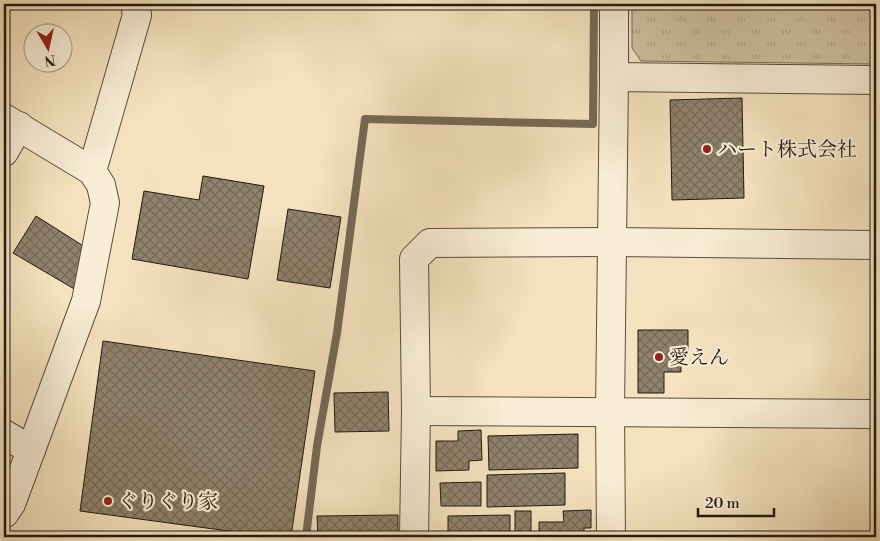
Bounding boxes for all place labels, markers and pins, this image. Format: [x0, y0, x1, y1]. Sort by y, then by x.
place label: ハート株式会社 [717, 138, 857, 163]
marker: ハート株式会社 [701, 143, 713, 155]
place label: 愛えん [669, 346, 729, 371]
marker: 愛えん [653, 351, 665, 363]
place label: ぐりぐり家 [118, 490, 218, 515]
marker: ぐりぐり家 [102, 495, 114, 507]

